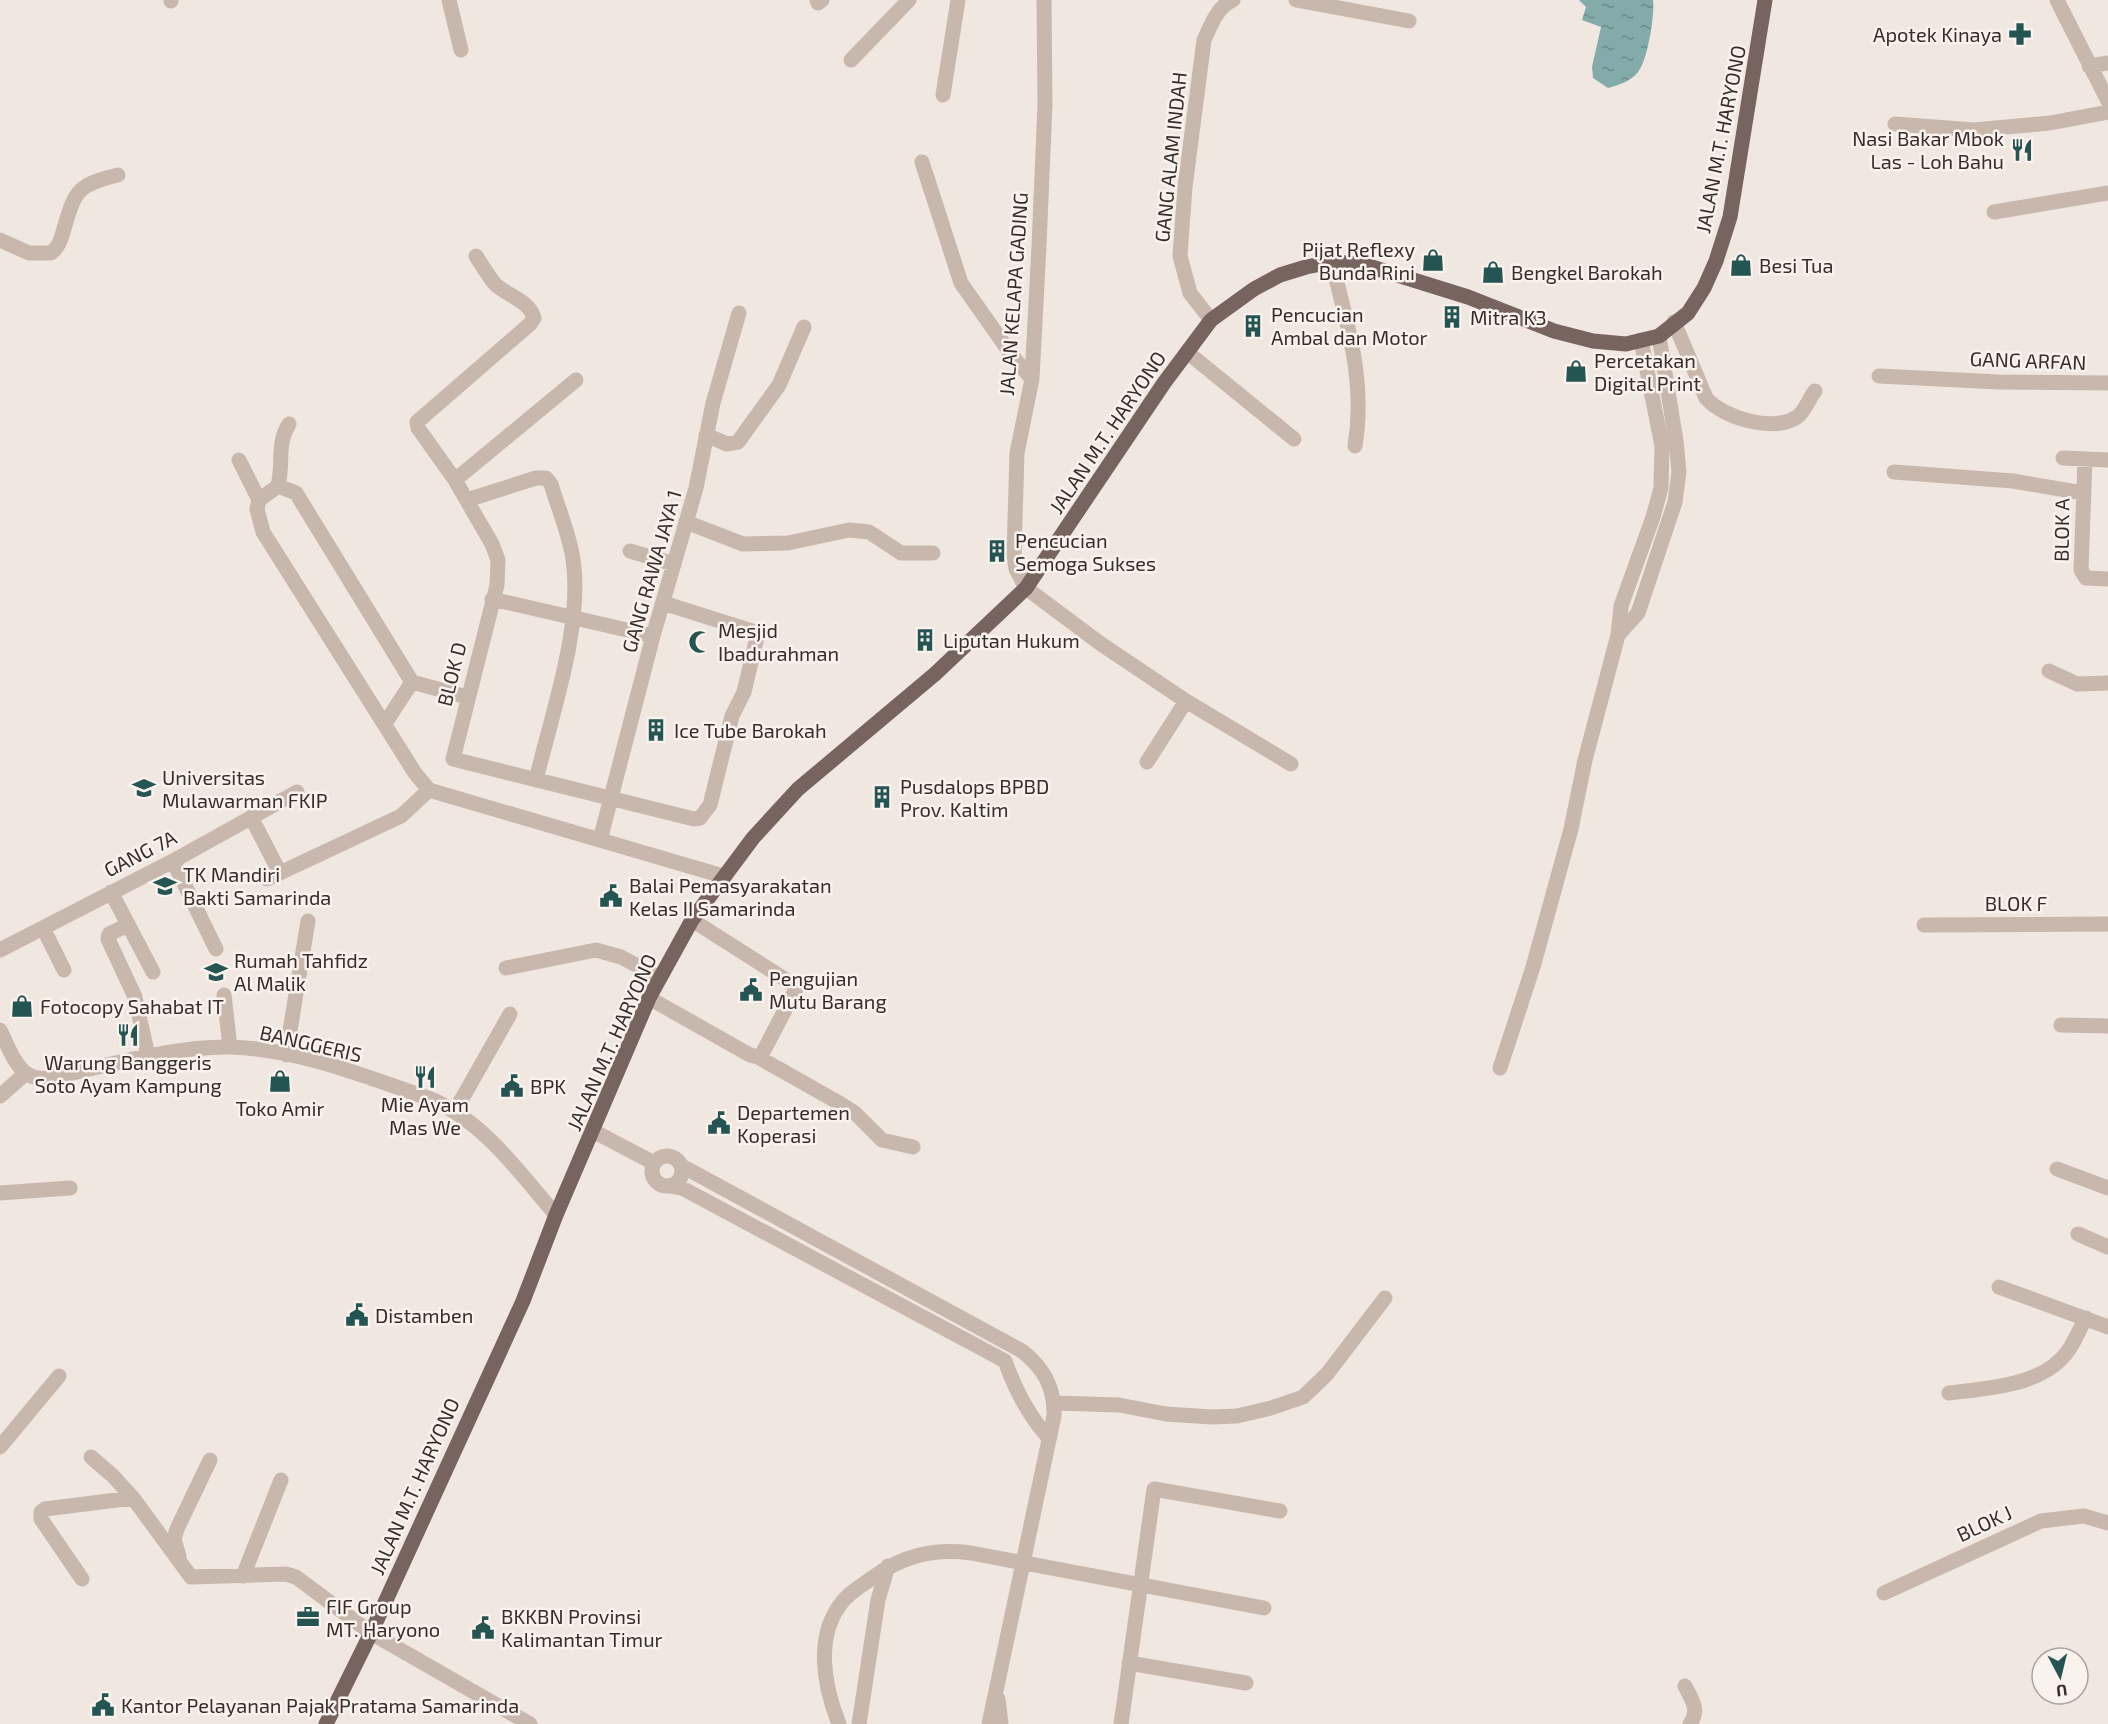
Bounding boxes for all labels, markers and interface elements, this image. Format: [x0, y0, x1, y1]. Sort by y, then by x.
pharmacy icon: Apotek Kinaya [2007, 21, 2033, 47]
place label: Apotek Kinaya [1873, 22, 2002, 46]
street label: JALAN M.T. HARYONO [1690, 43, 1750, 235]
street label: GANG ALAM INDAH [1149, 71, 1191, 243]
place label: Nasi Bakar Mbok Las - Loh Bahu [1852, 126, 2004, 173]
restaurant icon: Nasi Bakar Mbok Las - Loh Bahu [2009, 137, 2035, 163]
street label: JALAN KELAPA GADING [994, 191, 1032, 397]
place label: Pijat Reflexy Bunda Rini [1302, 237, 1415, 284]
shop icon: Pijat Reflexy Bunda Rini [1420, 247, 1446, 273]
shop icon: Besi Tua [1728, 252, 1754, 278]
place label: Besi Tua [1759, 253, 1833, 277]
shop icon: Bengkel Barokah [1480, 259, 1506, 285]
place label: Bengkel Barokah [1511, 260, 1663, 284]
place label: Pencucian Ambal dan Motor [1271, 302, 1428, 349]
building icon: Mitra K3 [1439, 304, 1465, 330]
place label: Mitra K3 [1470, 305, 1547, 329]
building icon: Pencucian Ambal dan Motor [1240, 313, 1266, 339]
street label: JALAN M.T. HARYONO [1044, 346, 1170, 518]
street label: GANG ARFAN [1969, 346, 2087, 374]
place label: Percetakan Digital Print [1594, 348, 1701, 395]
shop icon: Percetakan Digital Print [1563, 358, 1589, 384]
street label: GANG RAWA JAYA 1 [616, 487, 686, 655]
street label: BLOK A [2048, 497, 2074, 562]
place label: Pencucian Semoga Sukses [1015, 528, 1156, 575]
building icon: Pencucian Semoga Sukses [984, 538, 1010, 564]
place label: Mesjid Ibadurahman [718, 618, 839, 665]
building icon: Liputan Hukum [912, 627, 938, 653]
place label: Liputan Hukum [943, 628, 1080, 652]
mosque icon: Mesjid Ibadurahman [687, 629, 713, 655]
street label: BLOK D [431, 640, 471, 708]
building icon: Ice Tube Barokah [643, 717, 669, 743]
place label: Ice Tube Barokah [674, 718, 827, 742]
place label: Universitas Mulawarman FKIP [162, 765, 328, 812]
place label: Pusdalops BPBD Prov. Kaltim [900, 774, 1049, 821]
school or university icon: Universitas Mulawarman FKIP [131, 775, 157, 801]
building icon: Pusdalops BPBD Prov. Kaltim [869, 784, 895, 810]
street label: GANG 7A [100, 824, 181, 881]
place label: TK Mandiri Bakti Samarinda [183, 862, 331, 909]
school or university icon: TK Mandiri Bakti Samarinda [152, 873, 178, 899]
place label: Balai Pemasyarakatan Kelas II Samarinda [629, 873, 832, 920]
public building icon: Balai Pemasyarakatan Kelas II Samarinda [598, 883, 624, 909]
street label: BLOK F [1985, 891, 2048, 915]
place label: Rumah Tahfidz Al Malik [234, 948, 368, 995]
street label: JALAN M.T. HARYONO [561, 950, 661, 1134]
school or university icon: Rumah Tahfidz Al Malik [203, 959, 229, 985]
place label: Pengujian Mutu Barang [769, 966, 887, 1013]
public building icon: Pengujian Mutu Barang [738, 977, 764, 1003]
shop icon: Fotocopy Sahabat IT [9, 993, 35, 1019]
place label: Fotocopy Sahabat IT [40, 994, 224, 1018]
street label: BANGGERIS [258, 1020, 364, 1066]
restaurant icon: Warung Banggeris Soto Ayam Kampung [115, 1022, 141, 1048]
place label: Warung Banggeris Soto Ayam Kampung [34, 1050, 222, 1097]
restaurant icon: Mie Ayam Mas We [412, 1064, 438, 1090]
shop icon: Toko Amir [267, 1068, 293, 1094]
public building icon: BPK [499, 1073, 525, 1099]
place label: BPK [530, 1074, 566, 1098]
place label: Mie Ayam Mas We [381, 1092, 469, 1139]
place label: Toko Amir [236, 1096, 324, 1120]
place label: Departemen Koperasi [737, 1100, 850, 1147]
public building icon: Departemen Koperasi [706, 1110, 732, 1136]
public building icon: Distamben [344, 1302, 370, 1328]
place label: Distamben [375, 1303, 473, 1327]
street label: JALAN M.T. HARYONO [364, 1394, 464, 1578]
street label: BLOK J [1953, 1500, 2015, 1546]
place label: FIF Group MT. Haryono [326, 1594, 440, 1641]
office icon: FIF Group MT. Haryono [295, 1604, 321, 1630]
place label: BKKBN Provinsi Kalimantan Timur [501, 1604, 663, 1651]
public building icon: BKKBN Provinsi Kalimantan Timur [470, 1615, 496, 1641]
north arrow [2030, 1646, 2090, 1706]
text: U [2055, 1681, 2068, 1701]
public building icon: Kantor Pelayanan Pajak Pratama Samarinda [90, 1692, 116, 1718]
place label: Kantor Pelayanan Pajak Pratama Samarinda [121, 1693, 519, 1717]

